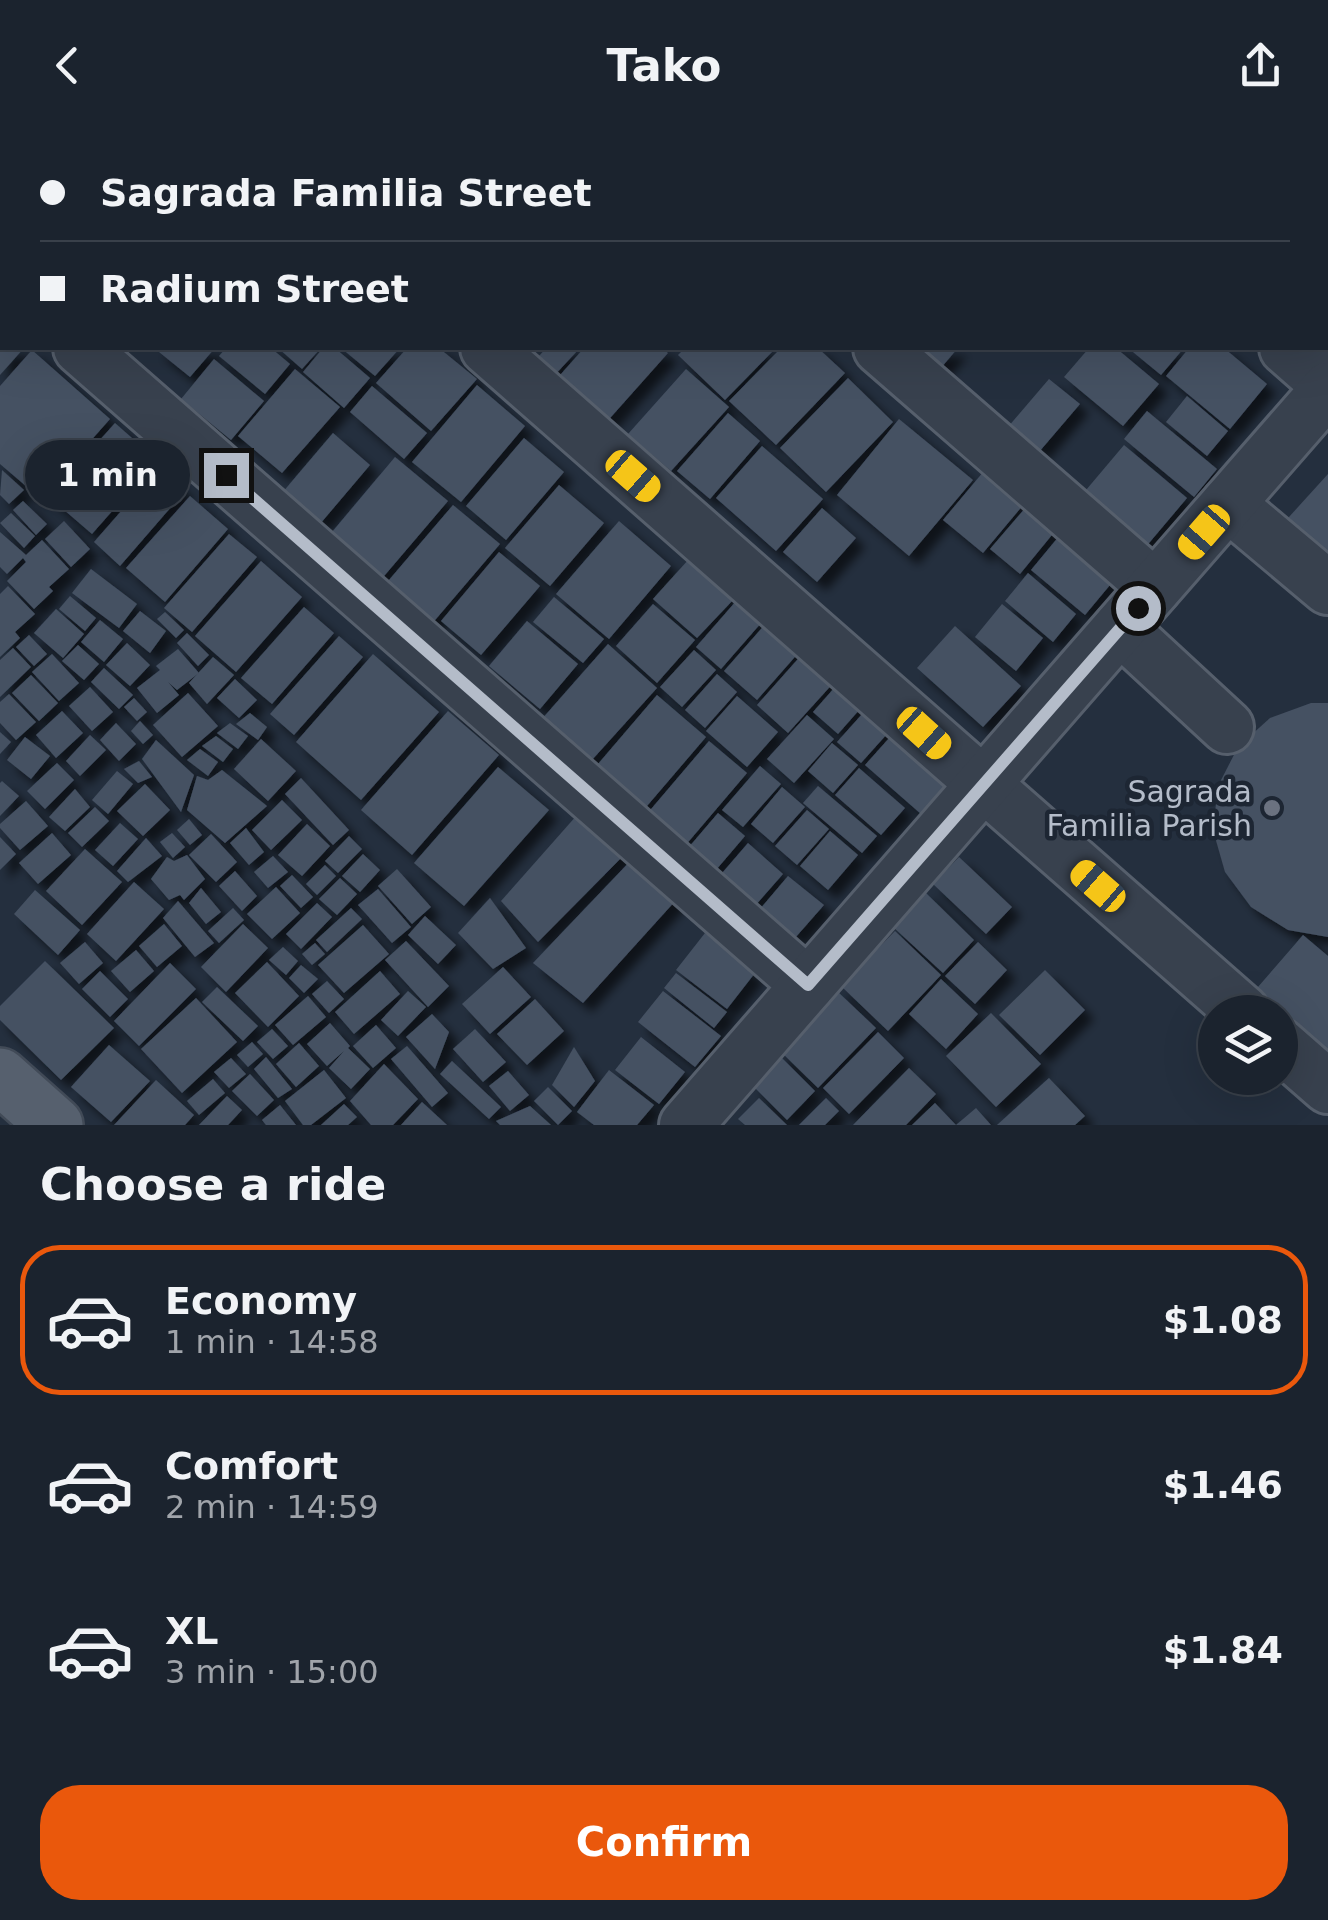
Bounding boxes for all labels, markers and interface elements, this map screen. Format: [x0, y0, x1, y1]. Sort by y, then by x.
icon: back [40, 38, 95, 93]
icon: share [1233, 38, 1288, 93]
text: Tako [607, 39, 721, 92]
text: Sagrada Familia Street [100, 171, 592, 215]
text: Radium Street [100, 267, 409, 311]
callout: 1 min [26, 440, 191, 510]
car [601, 445, 665, 507]
route end [204, 453, 249, 498]
text: 1 min [57, 456, 158, 494]
car [1173, 500, 1235, 564]
route start [1116, 586, 1161, 631]
car [892, 702, 956, 764]
place label: Sagrada Familia Parish [1047, 774, 1252, 843]
marker: Sagrada Familia Parish [1261, 797, 1283, 819]
car [1066, 855, 1130, 917]
map controls [1198, 995, 1298, 1095]
button: layers [1198, 995, 1298, 1095]
text: Choose a ride [40, 1158, 386, 1211]
icon: car [45, 1275, 135, 1365]
text: Economy [165, 1279, 357, 1323]
text: $1.08 [1163, 1298, 1283, 1342]
text: 1 min · 14:58 [165, 1323, 379, 1361]
icon: car [45, 1440, 135, 1530]
text: Comfort [165, 1444, 338, 1488]
text: $1.46 [1163, 1463, 1283, 1507]
text: 2 min · 14:59 [165, 1488, 379, 1526]
icon: car [45, 1605, 135, 1695]
text: XL [165, 1609, 219, 1653]
text: $1.84 [1163, 1628, 1283, 1672]
text: 3 min · 15:00 [165, 1653, 379, 1691]
button: Confirm [40, 1785, 1288, 1900]

